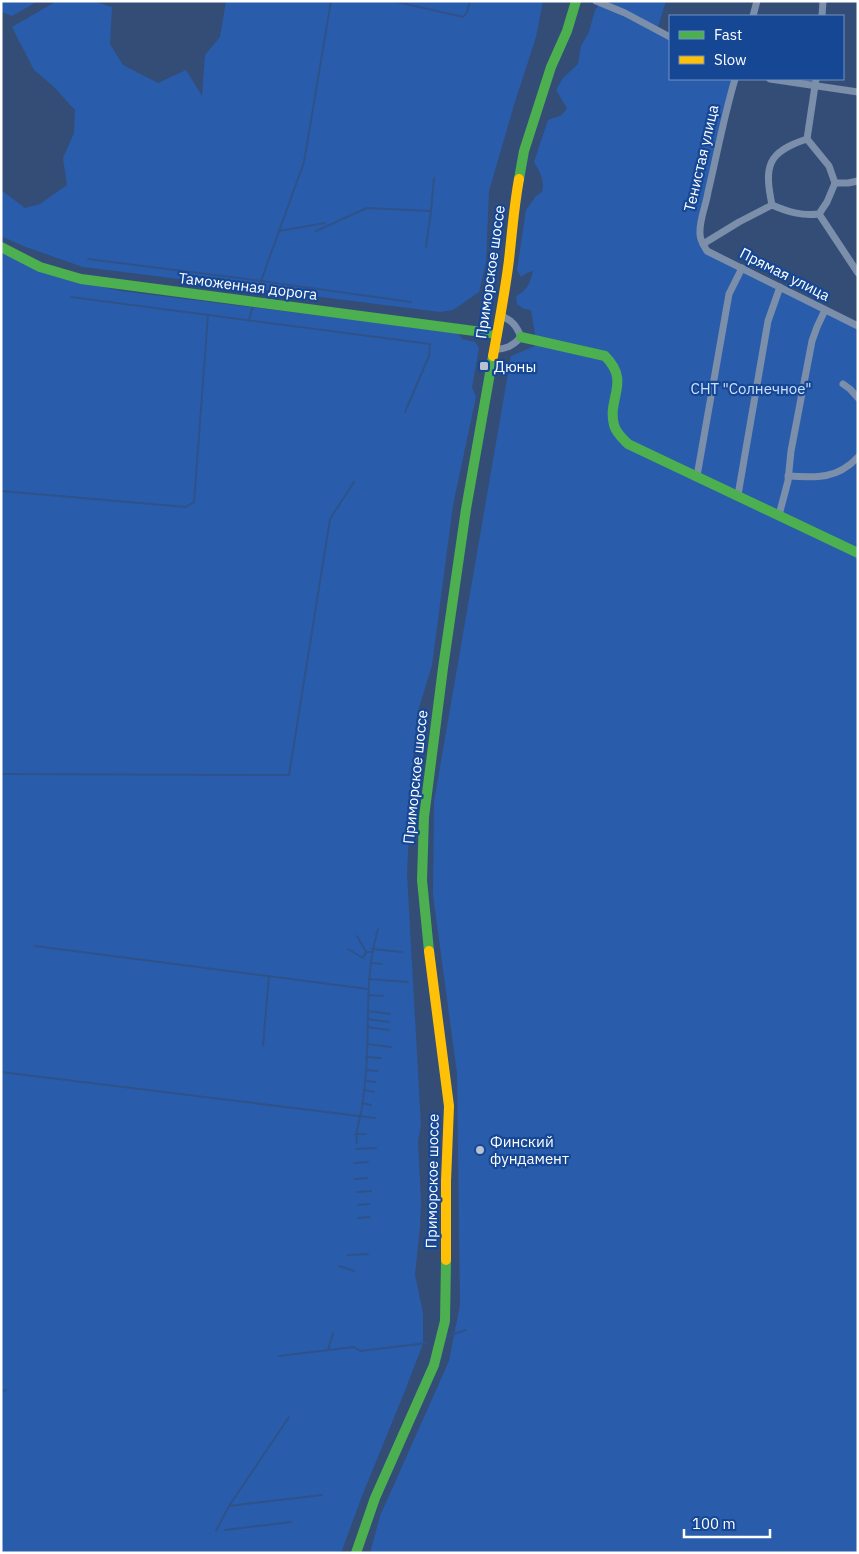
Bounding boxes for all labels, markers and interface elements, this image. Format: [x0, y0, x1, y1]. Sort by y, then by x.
legend [669, 15, 844, 80]
text: Fast [714, 25, 742, 44]
text: Slow [714, 50, 747, 69]
street label: Тенистая улица [679, 103, 723, 213]
street label: Приморское шоссе [471, 204, 509, 340]
street label: Прямая улица [737, 243, 833, 305]
street label: Таможенная дорога [178, 268, 318, 304]
place label: Дюны [494, 357, 536, 376]
marker: Дюны [478, 360, 490, 372]
park label: СНТ "Солнечное" [691, 379, 811, 398]
street label: Приморское шоссе [399, 709, 431, 845]
street label: Приморское шоссе [421, 1113, 443, 1249]
place label: Финский фундамент [490, 1132, 569, 1168]
marker: Финский фундамент [474, 1144, 486, 1156]
scale bar [684, 1506, 770, 1538]
text: 100 m [692, 1514, 736, 1533]

